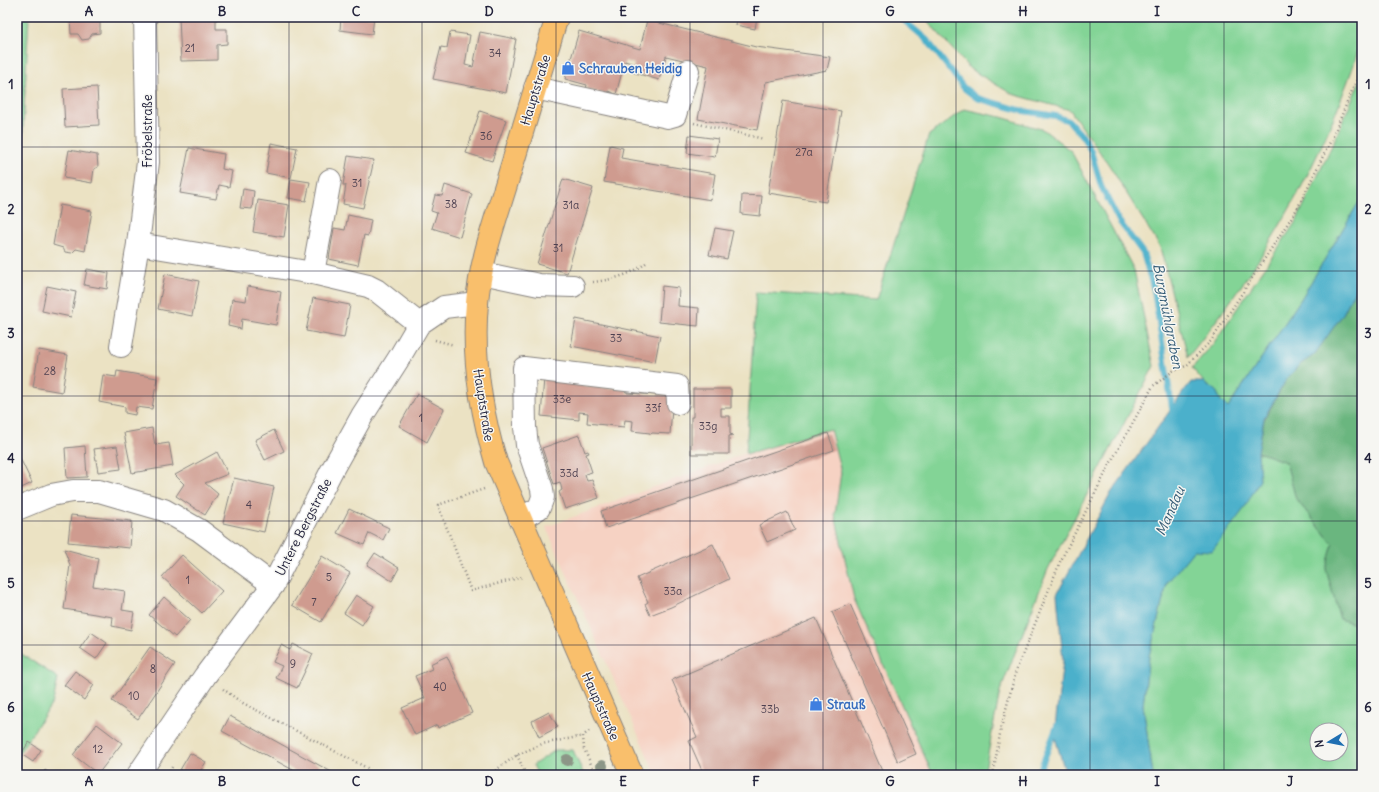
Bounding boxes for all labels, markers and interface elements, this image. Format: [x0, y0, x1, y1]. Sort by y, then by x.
text: A [85, 3, 94, 20]
text: B [218, 3, 227, 20]
text: C [352, 3, 361, 20]
text: D [484, 3, 494, 20]
text: E [619, 3, 627, 20]
text: F [752, 3, 760, 20]
text: G [885, 3, 895, 20]
text: H [1018, 3, 1028, 20]
text: I [1154, 3, 1160, 20]
text: J [1287, 3, 1294, 20]
house number: 21 [185, 41, 195, 55]
house number: 34 [489, 46, 501, 60]
street label: Hauptstraße [517, 53, 554, 128]
shop icon: Schrauben Heidig [560, 60, 576, 76]
place label: Schrauben Heidig [579, 60, 682, 77]
text: 1 [8, 76, 14, 93]
text: 1 [1365, 76, 1371, 93]
street label: Fröbelstraße [139, 94, 156, 168]
house number: 36 [480, 129, 492, 143]
house number: 27a [795, 145, 813, 159]
house number: 31 [352, 176, 362, 190]
house number: 38 [445, 197, 457, 211]
house number: 31a [563, 198, 579, 212]
text: 2 [7, 201, 15, 218]
text: 2 [1364, 201, 1372, 218]
house number: 31 [553, 241, 563, 255]
water label: Burgmühlgraben [1149, 262, 1187, 371]
text: 3 [7, 325, 15, 342]
text: 3 [1364, 325, 1372, 342]
house number: 33 [610, 331, 622, 345]
house number: 28 [44, 364, 56, 378]
street label: Hauptstraße [469, 368, 498, 442]
house number: 33e [553, 392, 571, 406]
house number: 33f [645, 401, 661, 415]
house number: 1 [419, 411, 423, 425]
house number: 33g [699, 419, 717, 433]
text: 4 [7, 450, 15, 467]
text: 4 [1364, 450, 1372, 467]
house number: 33d [560, 466, 579, 480]
street label: Untere Bergstraße [272, 476, 335, 579]
water label: Mandau [1151, 483, 1189, 538]
house number: 4 [246, 498, 252, 512]
house number: 5 [326, 570, 332, 584]
house number: 1 [186, 573, 190, 587]
text: 5 [7, 575, 15, 592]
text: 5 [1364, 575, 1372, 592]
house number: 33a [664, 584, 682, 598]
house number: 7 [311, 595, 317, 609]
house number: 9 [290, 657, 296, 671]
house number: 8 [150, 662, 156, 676]
street label: Hauptstraße [578, 669, 623, 743]
house number: 40 [433, 680, 447, 694]
house number: 10 [128, 689, 140, 703]
shop icon: Strauß [808, 696, 824, 712]
place label: Strauß [827, 696, 866, 713]
text: 6 [7, 699, 15, 716]
text: 6 [1364, 699, 1372, 716]
house number: 33b [761, 702, 779, 716]
north arrow [1309, 722, 1349, 762]
text: N [1312, 739, 1327, 749]
house number: 12 [93, 742, 103, 756]
text: A [85, 773, 94, 790]
text: B [218, 773, 227, 790]
text: C [352, 773, 361, 790]
text: D [484, 773, 494, 790]
text: E [619, 773, 627, 790]
text: F [752, 773, 760, 790]
text: G [885, 773, 895, 790]
text: H [1018, 773, 1028, 790]
text: I [1154, 773, 1160, 790]
text: J [1287, 773, 1294, 790]

